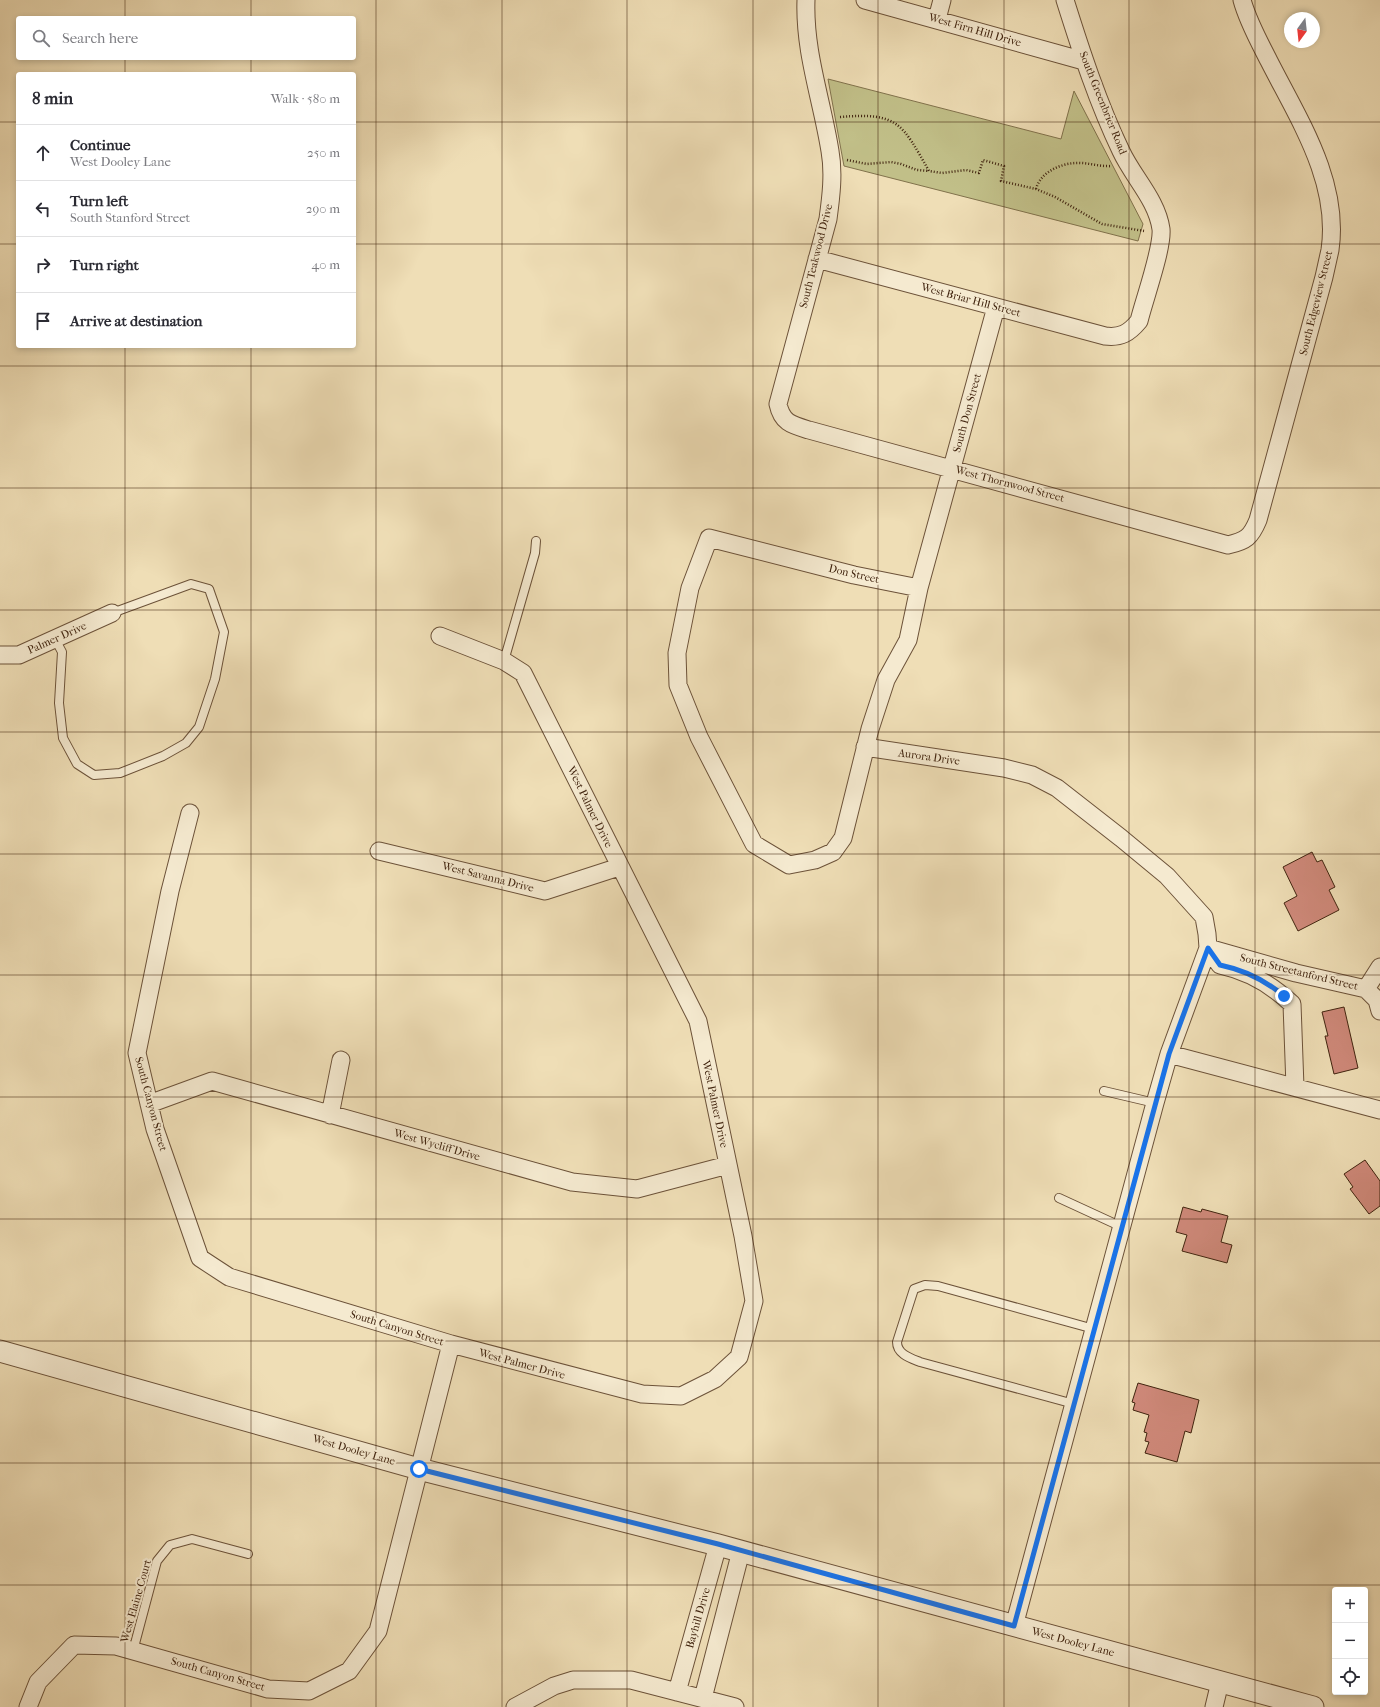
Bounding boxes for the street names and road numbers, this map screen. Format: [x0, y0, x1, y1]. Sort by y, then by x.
street label: West Firn Hill Drive [926, 10, 1023, 50]
street label: South Greenbrier Road [1076, 50, 1130, 157]
street label: South Teakwood Drive [797, 202, 835, 309]
street label: South Edgeview Street [1297, 249, 1335, 357]
street label: West Briar Hill Street [919, 280, 1022, 320]
street label: South Don Street [950, 372, 984, 454]
street label: West Thornwood Street [953, 463, 1066, 505]
street label: Don Street [827, 562, 881, 586]
street label: Palmer Drive [26, 619, 89, 657]
street label: Aurora Drive [896, 746, 961, 768]
street label: West Palmer Drive [564, 763, 616, 850]
street label: West Savanna Drive [440, 859, 536, 895]
street label: South Streetanford Street [1239, 951, 1359, 993]
street label: South Canyon Street [132, 1055, 170, 1153]
street label: West Palmer Drive [699, 1058, 731, 1149]
street label: West Wycliff Drive [392, 1126, 482, 1164]
street label: South Canyon Street [349, 1308, 445, 1348]
street label: West Palmer Drive [476, 1346, 567, 1382]
street label: West Dooley Lane [310, 1432, 397, 1468]
street label: West Elaine Court [118, 1558, 154, 1645]
street label: Bayhill Drive [683, 1586, 713, 1650]
street label: West Dooley Lane [1029, 1624, 1116, 1659]
street label: South Canyon Street [169, 1654, 267, 1694]

